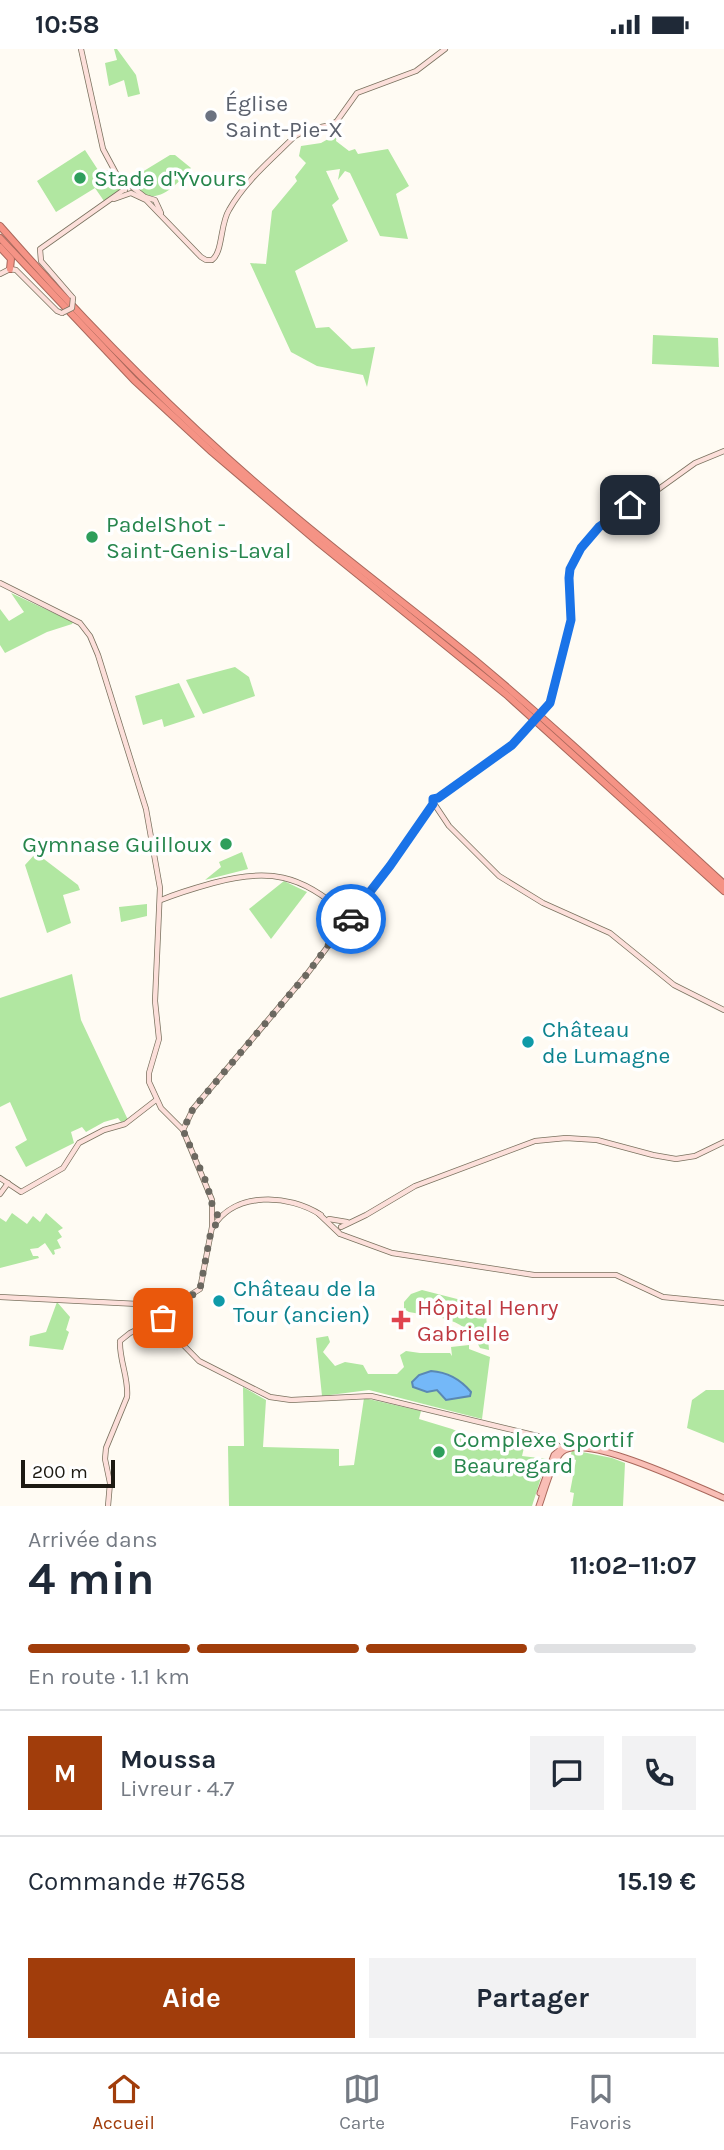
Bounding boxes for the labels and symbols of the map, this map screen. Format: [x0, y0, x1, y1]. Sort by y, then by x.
place label: Église Saint-Pie-X [225, 90, 343, 143]
marker: Église Saint-Pie-X [203, 108, 219, 124]
place label: Stade d'Yvours [94, 165, 247, 192]
marker: Stade d'Yvours [72, 170, 88, 186]
pin [600, 475, 660, 535]
place label: PadelShot - Saint-Genis-Laval [106, 511, 291, 564]
marker: PadelShot - Saint-Genis-Laval [84, 529, 100, 545]
place label: Gymnase Guilloux [22, 831, 212, 858]
marker: Gymnase Guilloux [218, 836, 234, 852]
courier [316, 884, 386, 954]
place label: Château de Lumagne [542, 1016, 670, 1069]
marker: Château de Lumagne [520, 1034, 536, 1050]
place label: Château de la Tour (ancien) [233, 1275, 376, 1328]
pin [133, 1288, 193, 1348]
marker: Château de la Tour (ancien) [211, 1293, 227, 1309]
place label: Hôpital Henry Gabrielle [417, 1294, 559, 1347]
marker: Hôpital Henry Gabrielle [391, 1310, 411, 1330]
place label: Complexe Sportif Beauregard [453, 1426, 634, 1479]
marker: Complexe Sportif Beauregard [431, 1444, 447, 1460]
scale bar [21, 1457, 116, 1489]

